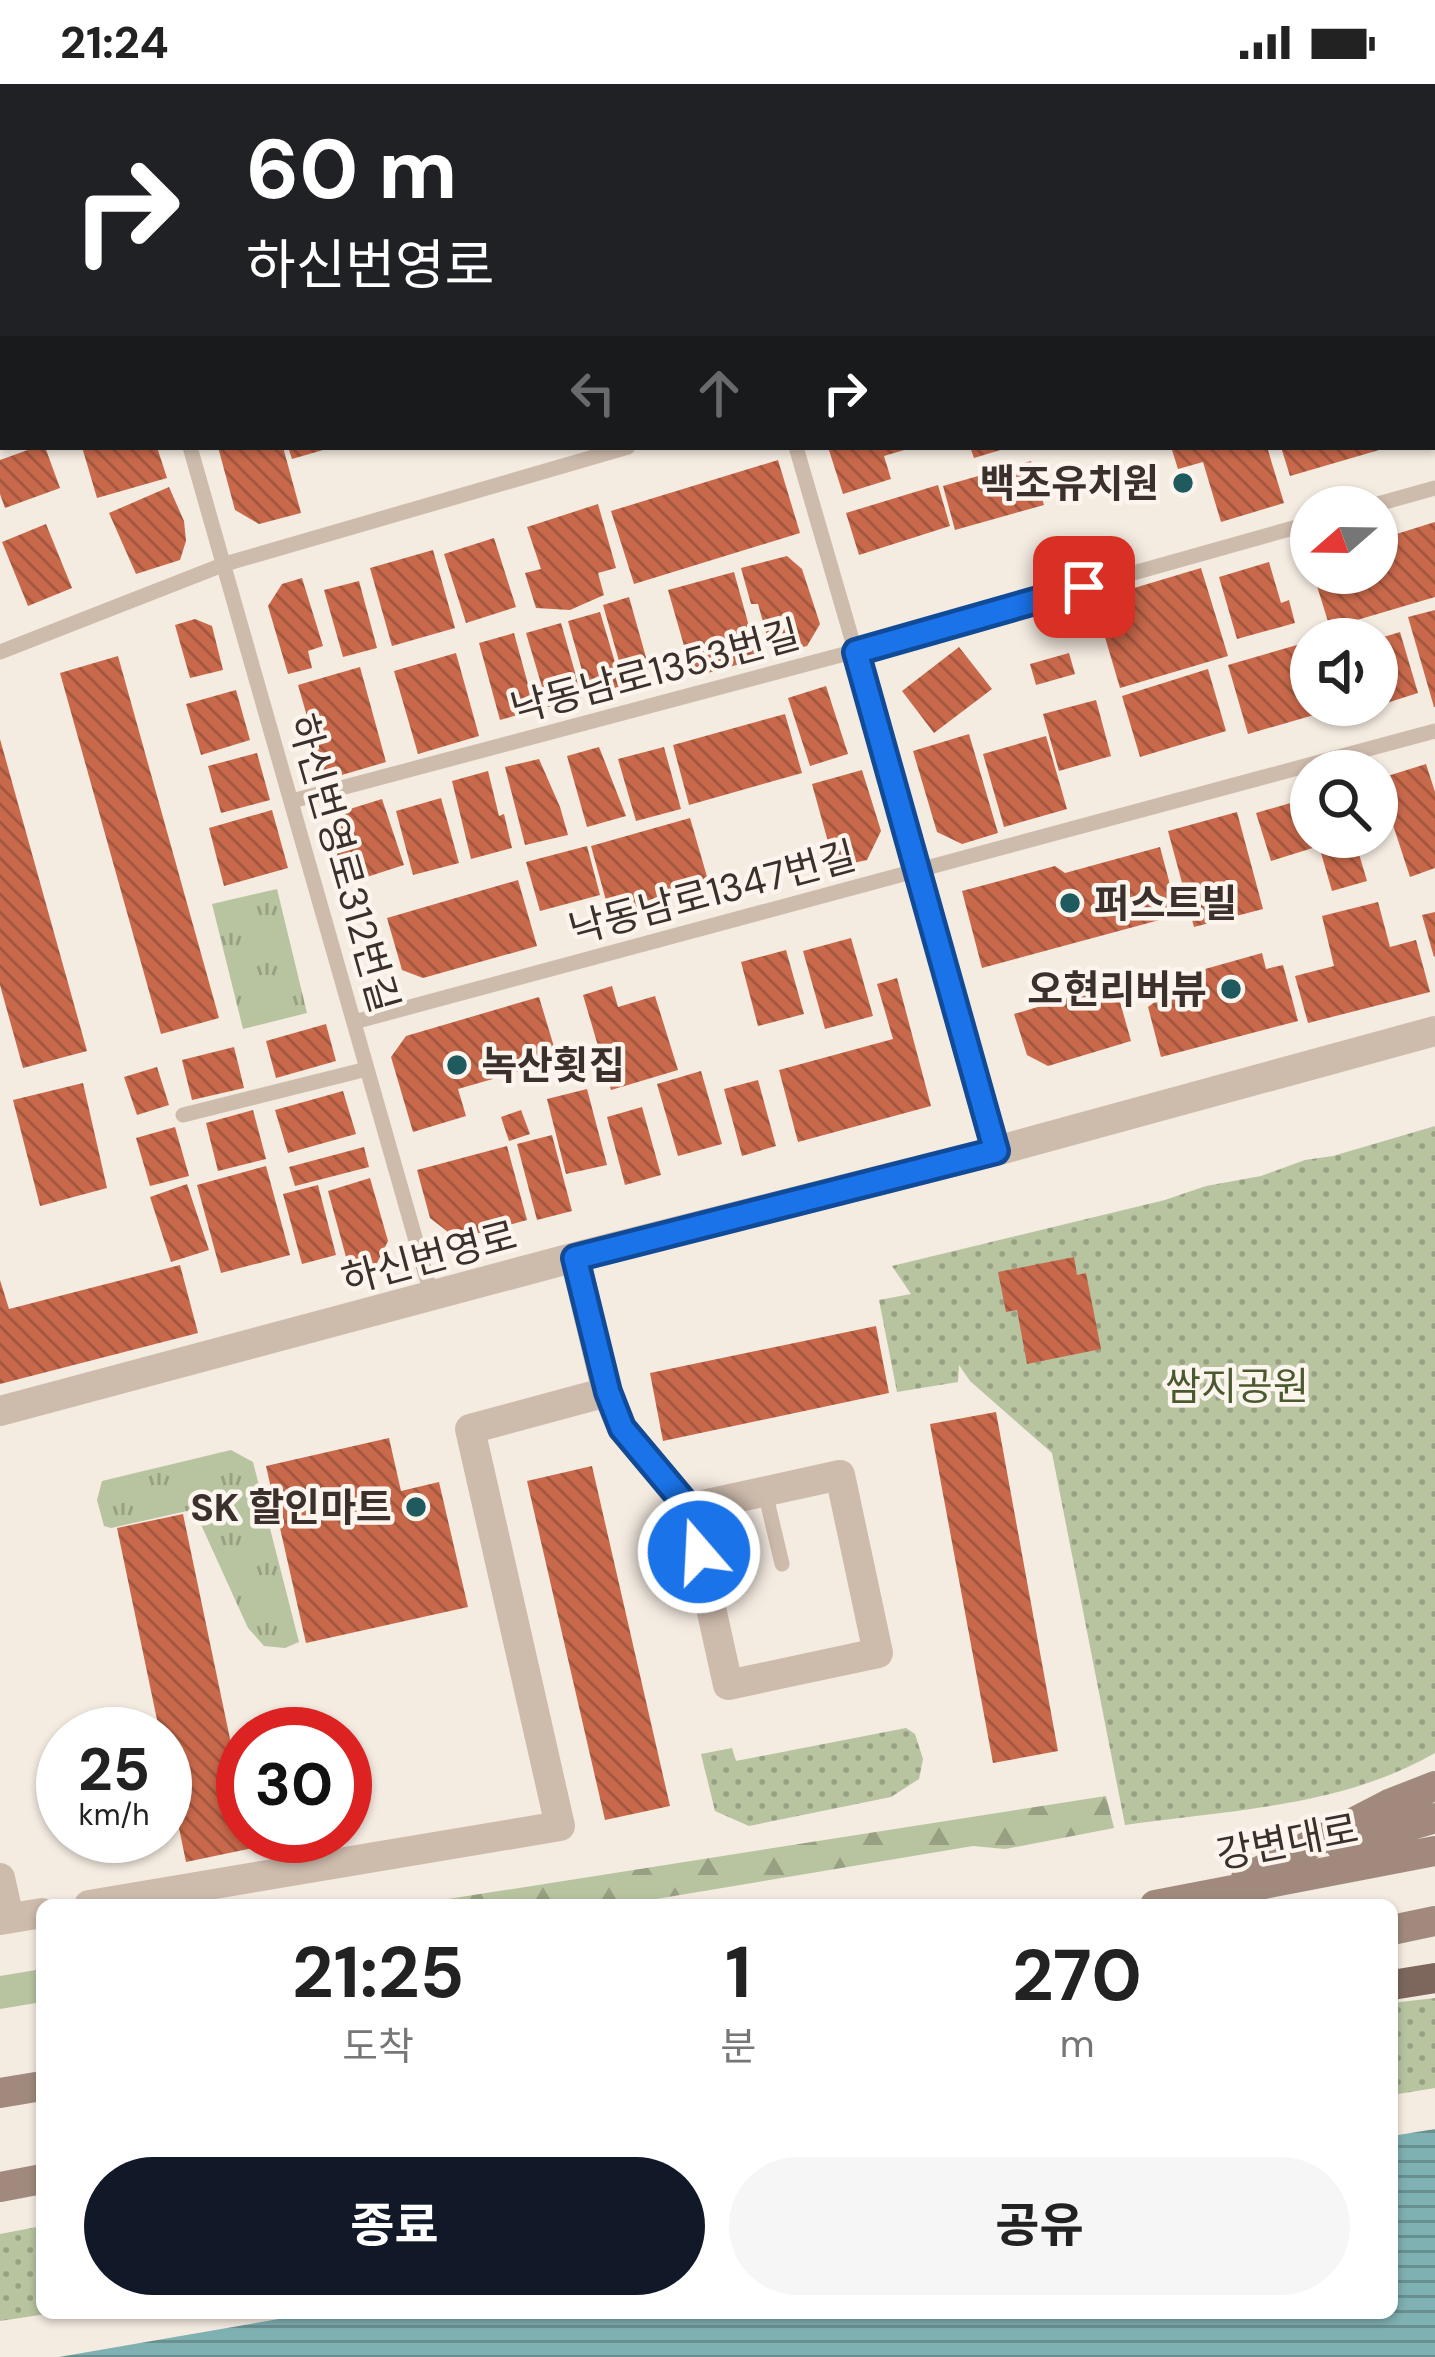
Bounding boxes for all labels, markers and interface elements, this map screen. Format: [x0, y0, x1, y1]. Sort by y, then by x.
text: 21:24 [60, 13, 169, 72]
text: 60 m [246, 115, 457, 224]
icon: right [48, 132, 204, 288]
text: 하신번영로 [246, 230, 494, 301]
icon: left [560, 360, 626, 426]
icon: ahead [686, 360, 752, 426]
icon: right [812, 360, 878, 426]
place label: 백조유치원 [980, 458, 1159, 509]
marker: 백조유치원 [1170, 470, 1196, 496]
north arrow [1290, 486, 1398, 594]
map controls [1290, 486, 1398, 858]
pin [1033, 536, 1135, 638]
icon: arrive [1051, 554, 1117, 620]
street label: 낙동남로1353번길 [505, 608, 805, 735]
button: sound [1290, 618, 1398, 726]
street label: 하신번영로312번길 [277, 708, 411, 1018]
button: search [1290, 750, 1398, 858]
street label: 낙동남로1347번길 [563, 830, 861, 955]
place label: 퍼스트빌 [1094, 878, 1238, 929]
marker: 퍼스트빌 [1057, 890, 1083, 916]
place label: 오현리버뷰 [1028, 964, 1207, 1015]
marker: 오현리버뷰 [1218, 976, 1244, 1002]
place label: 녹산횟집 [481, 1040, 625, 1091]
marker: 녹산횟집 [444, 1052, 470, 1078]
street label: 하신번영로 [336, 1210, 522, 1305]
park label: 쌈지공원 [1165, 1361, 1309, 1412]
place label: SK 할인마트 [190, 1482, 392, 1533]
position arrow [636, 1489, 762, 1615]
marker: SK 할인마트 [403, 1494, 429, 1520]
speed limit sign: 30 [216, 1707, 372, 1863]
text: 25 [78, 1730, 150, 1809]
text: km/h [79, 1795, 149, 1834]
street label: 강변대로 [1212, 1803, 1362, 1880]
text: 21:25 [292, 1926, 464, 2019]
text: 1 [725, 1926, 751, 2019]
text: 270 [1012, 1929, 1142, 2022]
text: m [1060, 2018, 1094, 2069]
text: 도착 [342, 2021, 414, 2072]
text: 분 [720, 2021, 756, 2072]
button: 종료 [84, 2157, 705, 2295]
button: 공유 [729, 2157, 1350, 2295]

